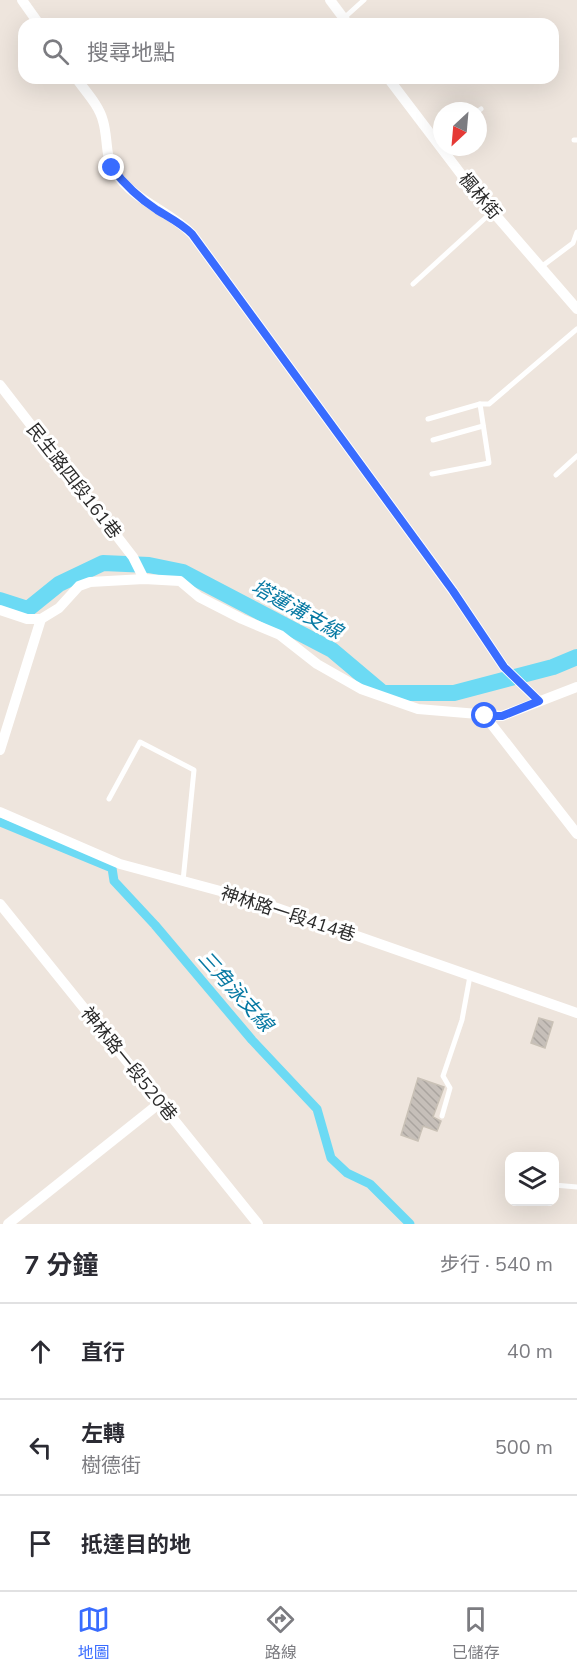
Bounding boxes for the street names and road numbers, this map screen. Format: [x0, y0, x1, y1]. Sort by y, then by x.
street label: 楓林街 [453, 168, 507, 224]
street label: 民生路四段161巷 [21, 418, 127, 544]
street label: 神林路一段414巷 [218, 881, 358, 947]
street label: 神林路一段520巷 [75, 1002, 183, 1126]

